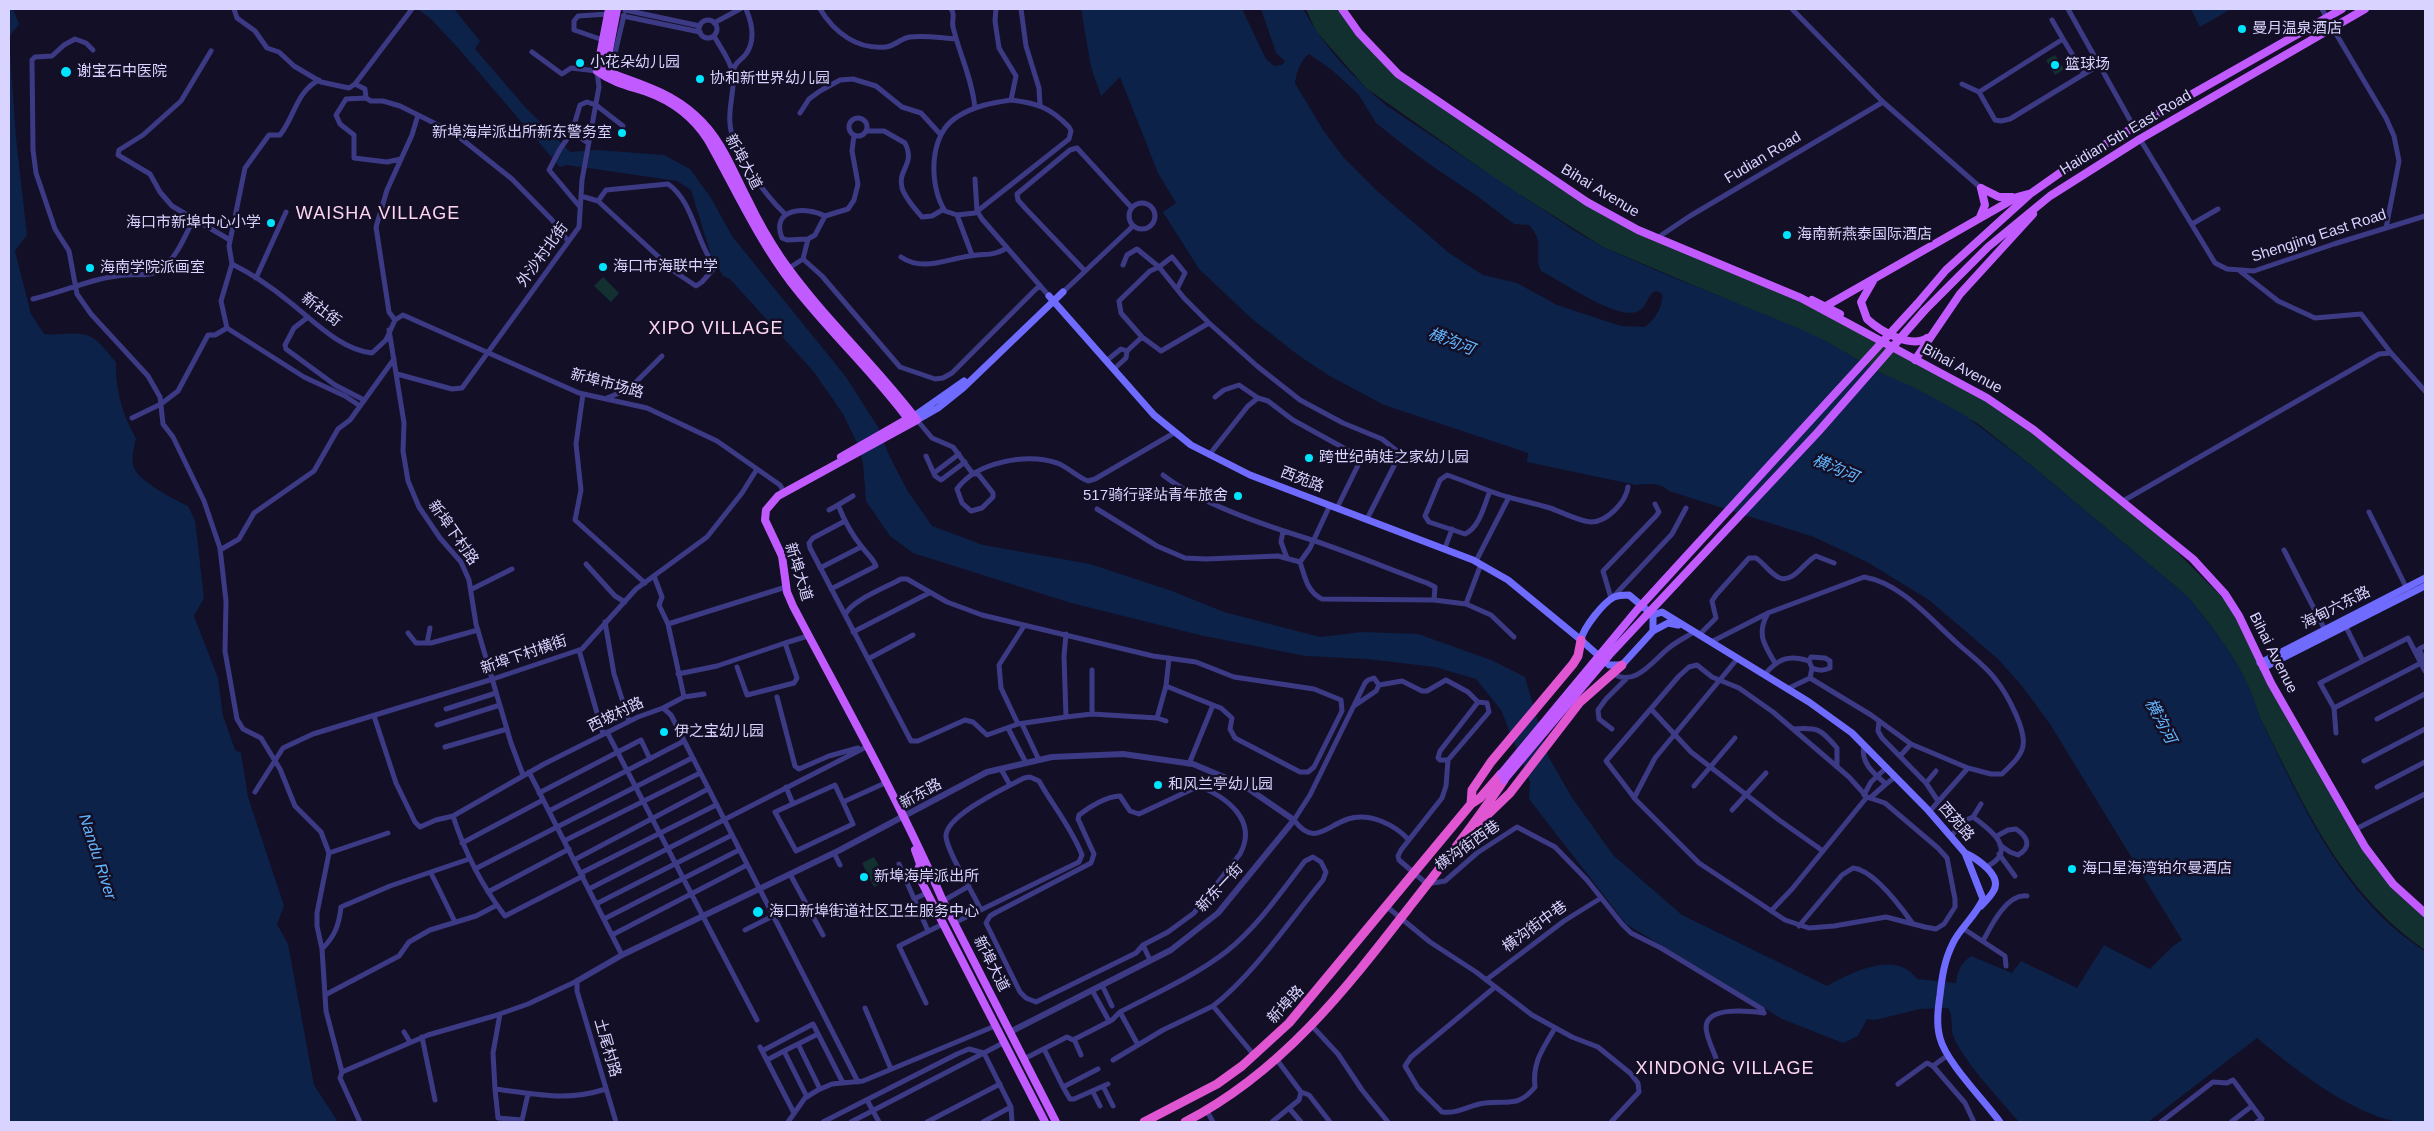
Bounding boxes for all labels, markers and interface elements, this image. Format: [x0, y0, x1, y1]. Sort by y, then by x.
place label: 曼月温泉酒店 [2252, 20, 2342, 38]
marker: 曼月温泉酒店 [2236, 23, 2248, 35]
place label: 小花朵幼儿园 [590, 54, 680, 72]
place label: 篮球场 [2065, 56, 2110, 74]
marker: 小花朵幼儿园 [574, 57, 586, 69]
marker: 篮球场 [2049, 59, 2061, 71]
place label: 谢宝石中医院 [77, 63, 167, 81]
marker: 谢宝石中医院 [59, 65, 73, 79]
place label: 协和新世界幼儿园 [710, 70, 830, 88]
marker: 协和新世界幼儿园 [694, 73, 706, 85]
street label: Haidian 5th East Road [2057, 87, 2195, 179]
place label: 新埠海岸派出所新东警务室 [432, 124, 612, 142]
marker: 新埠海岸派出所新东警务室 [616, 127, 628, 139]
street label: Fudian Road [1722, 128, 1804, 188]
street label: 新埠大道 [721, 131, 765, 193]
street label: Bihai Avenue [1558, 161, 1642, 221]
district label: WAISHA VILLAGE [294, 203, 462, 225]
street label: Shengjing East Road [2249, 206, 2389, 266]
place label: 海口市新埠中心小学 [126, 214, 261, 232]
marker: 海口市新埠中心小学 [265, 217, 277, 229]
street label: 外沙村北街 [514, 219, 572, 291]
place label: 海南新燕泰国际酒店 [1797, 226, 1932, 244]
marker: 海南新燕泰国际酒店 [1781, 229, 1793, 241]
place label: 海口市海联中学 [613, 258, 718, 276]
place label: 海南学院派画室 [100, 259, 205, 277]
marker: 海口市海联中学 [597, 261, 609, 273]
marker: 海南学院派画室 [84, 262, 96, 274]
street label: 新社街 [298, 289, 344, 331]
district label: XIPO VILLAGE [647, 318, 785, 340]
water label: 横沟河 [1425, 324, 1477, 360]
street label: Bihai Avenue [1919, 340, 2005, 398]
street label: 新埠市场路 [568, 366, 646, 402]
place label: 跨世纪萌娃之家幼儿园 [1319, 449, 1469, 467]
water label: 横沟河 [1809, 451, 1861, 487]
marker: 跨世纪萌娃之家幼儿园 [1303, 452, 1315, 464]
street label: 西苑路 [1278, 464, 1326, 496]
place label: 517骑行驿站青年旅舍 [1083, 487, 1228, 505]
marker: 517骑行驿站青年旅舍 [1232, 490, 1244, 502]
street label: 新埠下村路 [424, 497, 482, 569]
street label: 新埠大道 [781, 541, 815, 603]
street label: 海甸六东路 [2299, 583, 2373, 633]
street label: Bihai Avenue [2245, 610, 2301, 696]
street label: 新埠下村横街 [479, 632, 569, 678]
street label: 西坡村路 [585, 694, 647, 736]
water label: 横沟河 [2140, 695, 2180, 747]
place label: 伊之宝幼儿园 [674, 723, 764, 741]
marker: 伊之宝幼儿园 [658, 726, 670, 738]
street label: 新东路 [897, 775, 945, 813]
place label: 和风兰亭幼儿园 [1168, 776, 1273, 794]
marker: 和风兰亭幼儿园 [1152, 779, 1164, 791]
street label: 西苑路 [1934, 799, 1978, 845]
water label: Nandu River [74, 812, 120, 902]
street label: 横沟街西巷 [1432, 817, 1504, 875]
street label: 新东一街 [1193, 860, 1247, 916]
place label: 海口星海湾铂尔曼酒店 [2082, 860, 2232, 878]
marker: 海口星海湾铂尔曼酒店 [2066, 863, 2078, 875]
place label: 新埠海岸派出所 [874, 868, 979, 886]
marker: 新埠海岸派出所 [858, 871, 870, 883]
street label: 横沟街中巷 [1499, 898, 1571, 956]
place label: 海口新埠街道社区卫生服务中心 [769, 903, 979, 921]
marker: 海口新埠街道社区卫生服务中心 [751, 905, 765, 919]
street label: 新埠大道 [969, 933, 1013, 995]
street label: 新埠路 [1264, 982, 1308, 1028]
street label: 土尾村路 [590, 1017, 624, 1079]
district label: XINDONG VILLAGE [1634, 1058, 1816, 1080]

